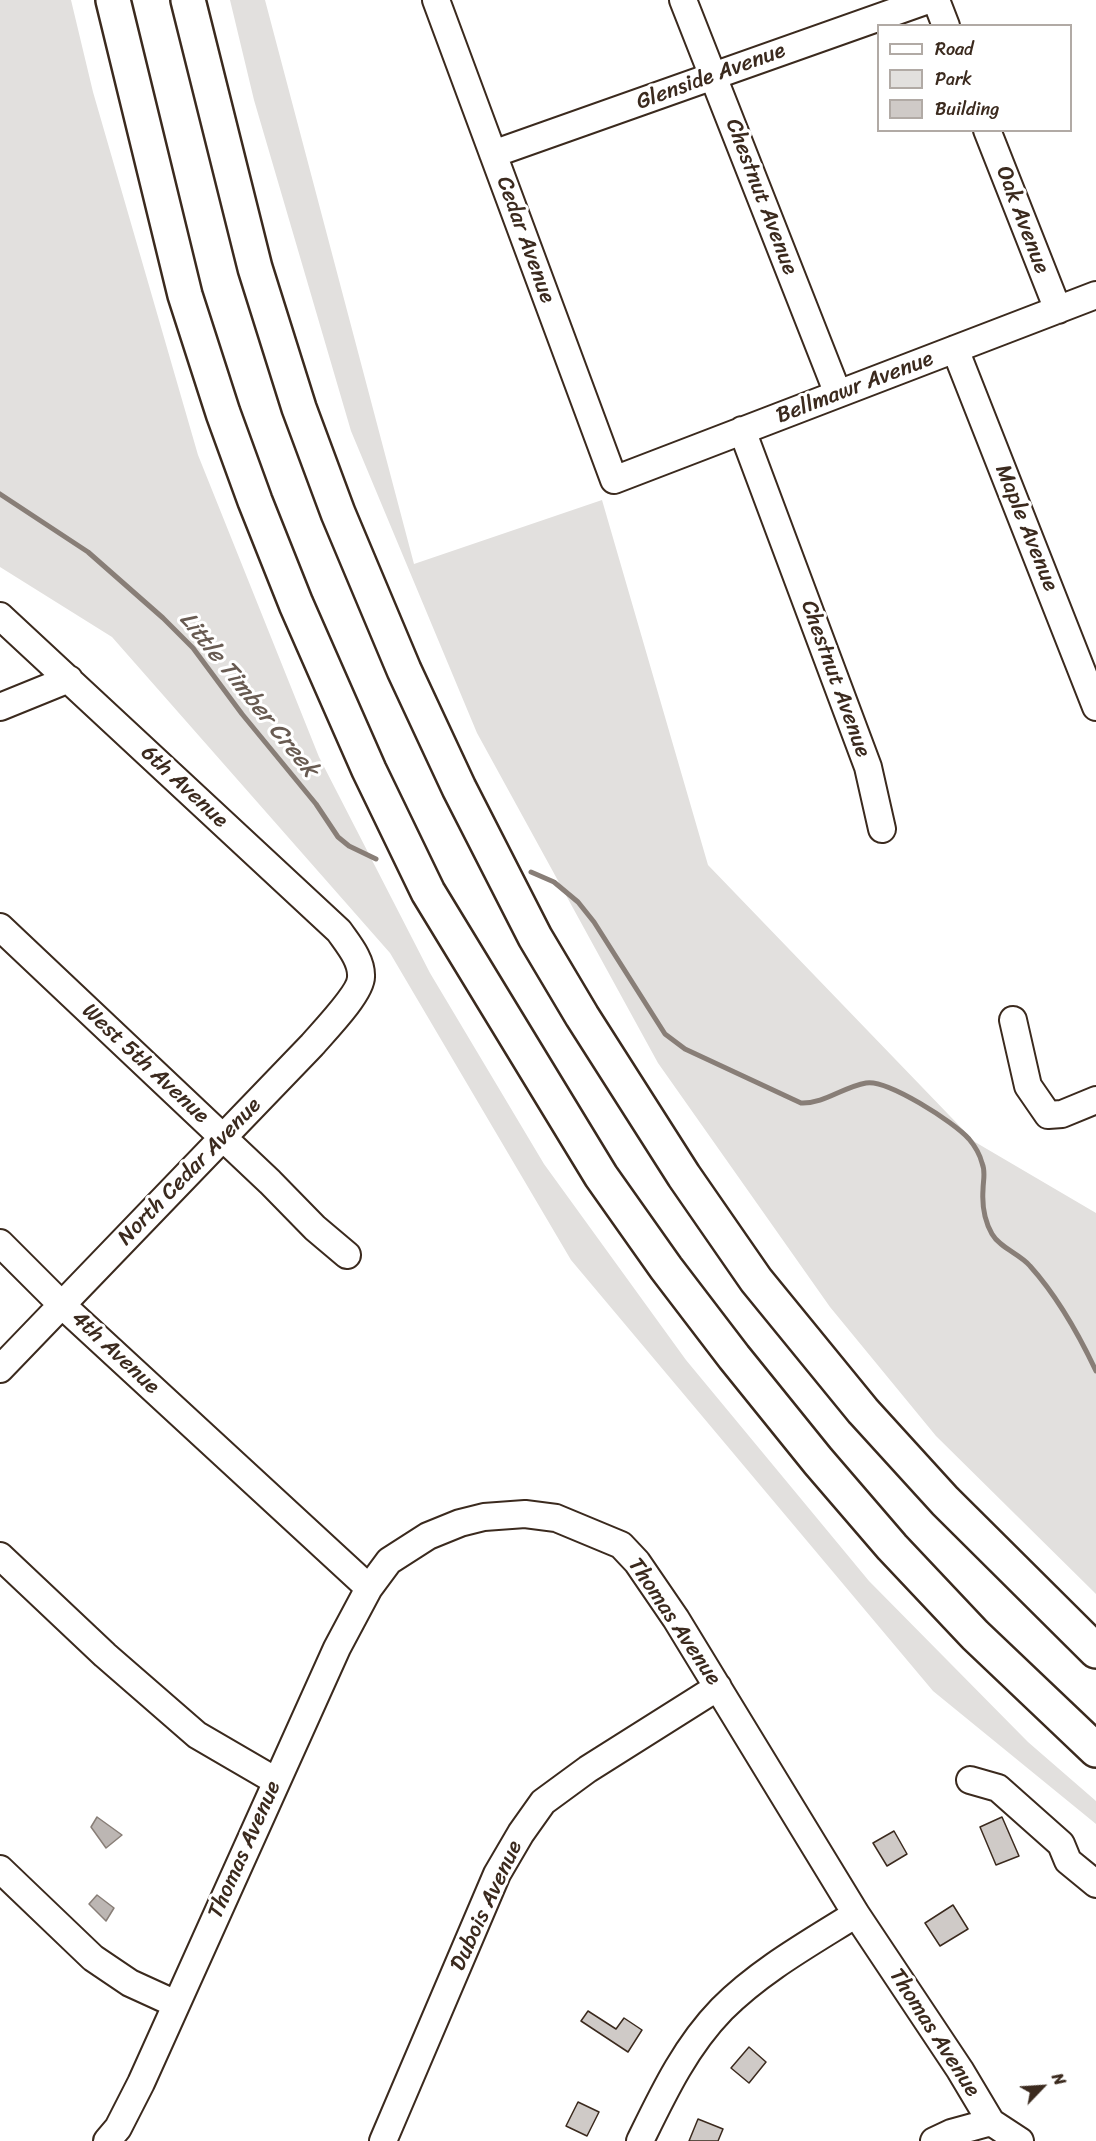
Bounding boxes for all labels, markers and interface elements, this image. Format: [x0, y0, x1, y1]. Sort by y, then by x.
legend [877, 24, 1072, 132]
text: Road [935, 33, 974, 65]
street label: Glenside Avenue [633, 38, 789, 116]
text: Park [935, 63, 972, 95]
text: Building [935, 93, 999, 125]
street label: Chestnut Avenue [719, 115, 803, 279]
street label: Oak Avenue [989, 163, 1055, 277]
street label: Cedar Avenue [490, 173, 560, 307]
street label: Bellmawr Avenue [773, 346, 937, 430]
street label: Maple Avenue [989, 461, 1063, 595]
street label: Chestnut Avenue [794, 597, 876, 761]
water label: Little Timber Creek [172, 606, 324, 784]
street label: 6th Avenue [135, 740, 233, 834]
street label: West 5th Avenue [76, 998, 214, 1130]
street label: North Cedar Avenue [113, 1093, 267, 1251]
street label: 4th Avenue [65, 1306, 165, 1400]
street label: Thomas Avenue [622, 1553, 726, 1691]
street label: Thomas Avenue [203, 1777, 287, 1923]
street label: Dubois Avenue [445, 1837, 529, 1975]
street label: Thomas Avenue [883, 1964, 985, 2102]
north arrow [1012, 2057, 1072, 2117]
text: N [1043, 2068, 1074, 2090]

